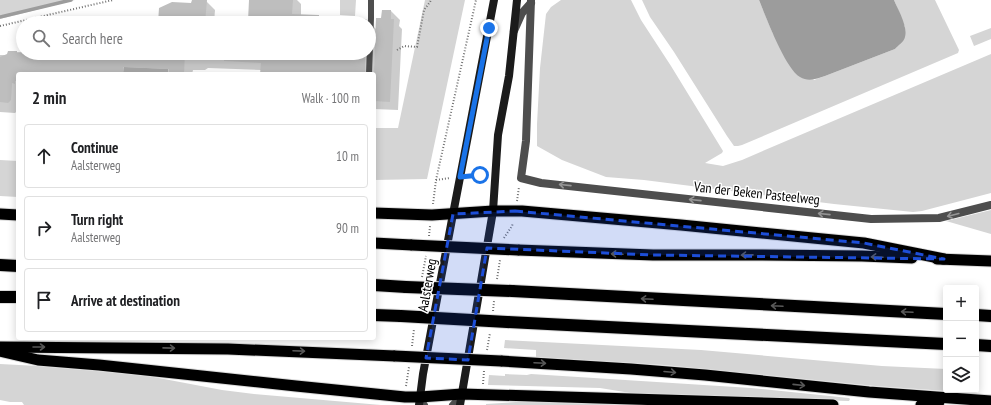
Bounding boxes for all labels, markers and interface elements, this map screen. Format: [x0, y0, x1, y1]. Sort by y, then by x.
search box [16, 16, 376, 60]
route end [480, 19, 498, 37]
icon: search [30, 27, 52, 49]
text: Search here [62, 29, 123, 48]
text: 2 min [32, 87, 66, 109]
text: Walk · 100 m [302, 90, 360, 107]
text: Continue [71, 138, 118, 157]
icon: ahead [33, 145, 55, 167]
text: 10 m [336, 148, 359, 165]
text: Aalsterweg [71, 157, 121, 174]
route start [471, 166, 489, 184]
street label: Van der Beken Pasteelweg [692, 177, 821, 209]
one-way arrow [559, 182, 572, 189]
one-way arrow [689, 196, 702, 203]
text: Turn right [71, 210, 123, 229]
one-way arrow [818, 210, 831, 217]
one-way arrow [947, 211, 960, 219]
icon: right [33, 217, 55, 239]
text: 90 m [336, 220, 359, 237]
text: Aalsterweg [71, 229, 121, 246]
one-way arrow [611, 250, 624, 258]
one-way arrow [741, 251, 754, 259]
one-way arrow [871, 253, 884, 261]
street label: Aalsterweg [413, 257, 441, 313]
map controls [943, 285, 979, 393]
button: + [943, 285, 979, 321]
icon: arrive [33, 289, 55, 311]
text: Arrive at destination [71, 291, 180, 310]
one-way arrow [641, 295, 654, 302]
one-way arrow [771, 302, 784, 309]
one-way arrow [901, 309, 914, 316]
button: − [943, 321, 979, 357]
one-way arrow [32, 343, 45, 351]
one-way arrow [162, 344, 175, 352]
one-way arrow [292, 348, 305, 355]
button: layers [943, 357, 979, 393]
one-way arrow [533, 360, 546, 367]
one-way arrow [663, 369, 676, 376]
one-way arrow [792, 381, 805, 389]

